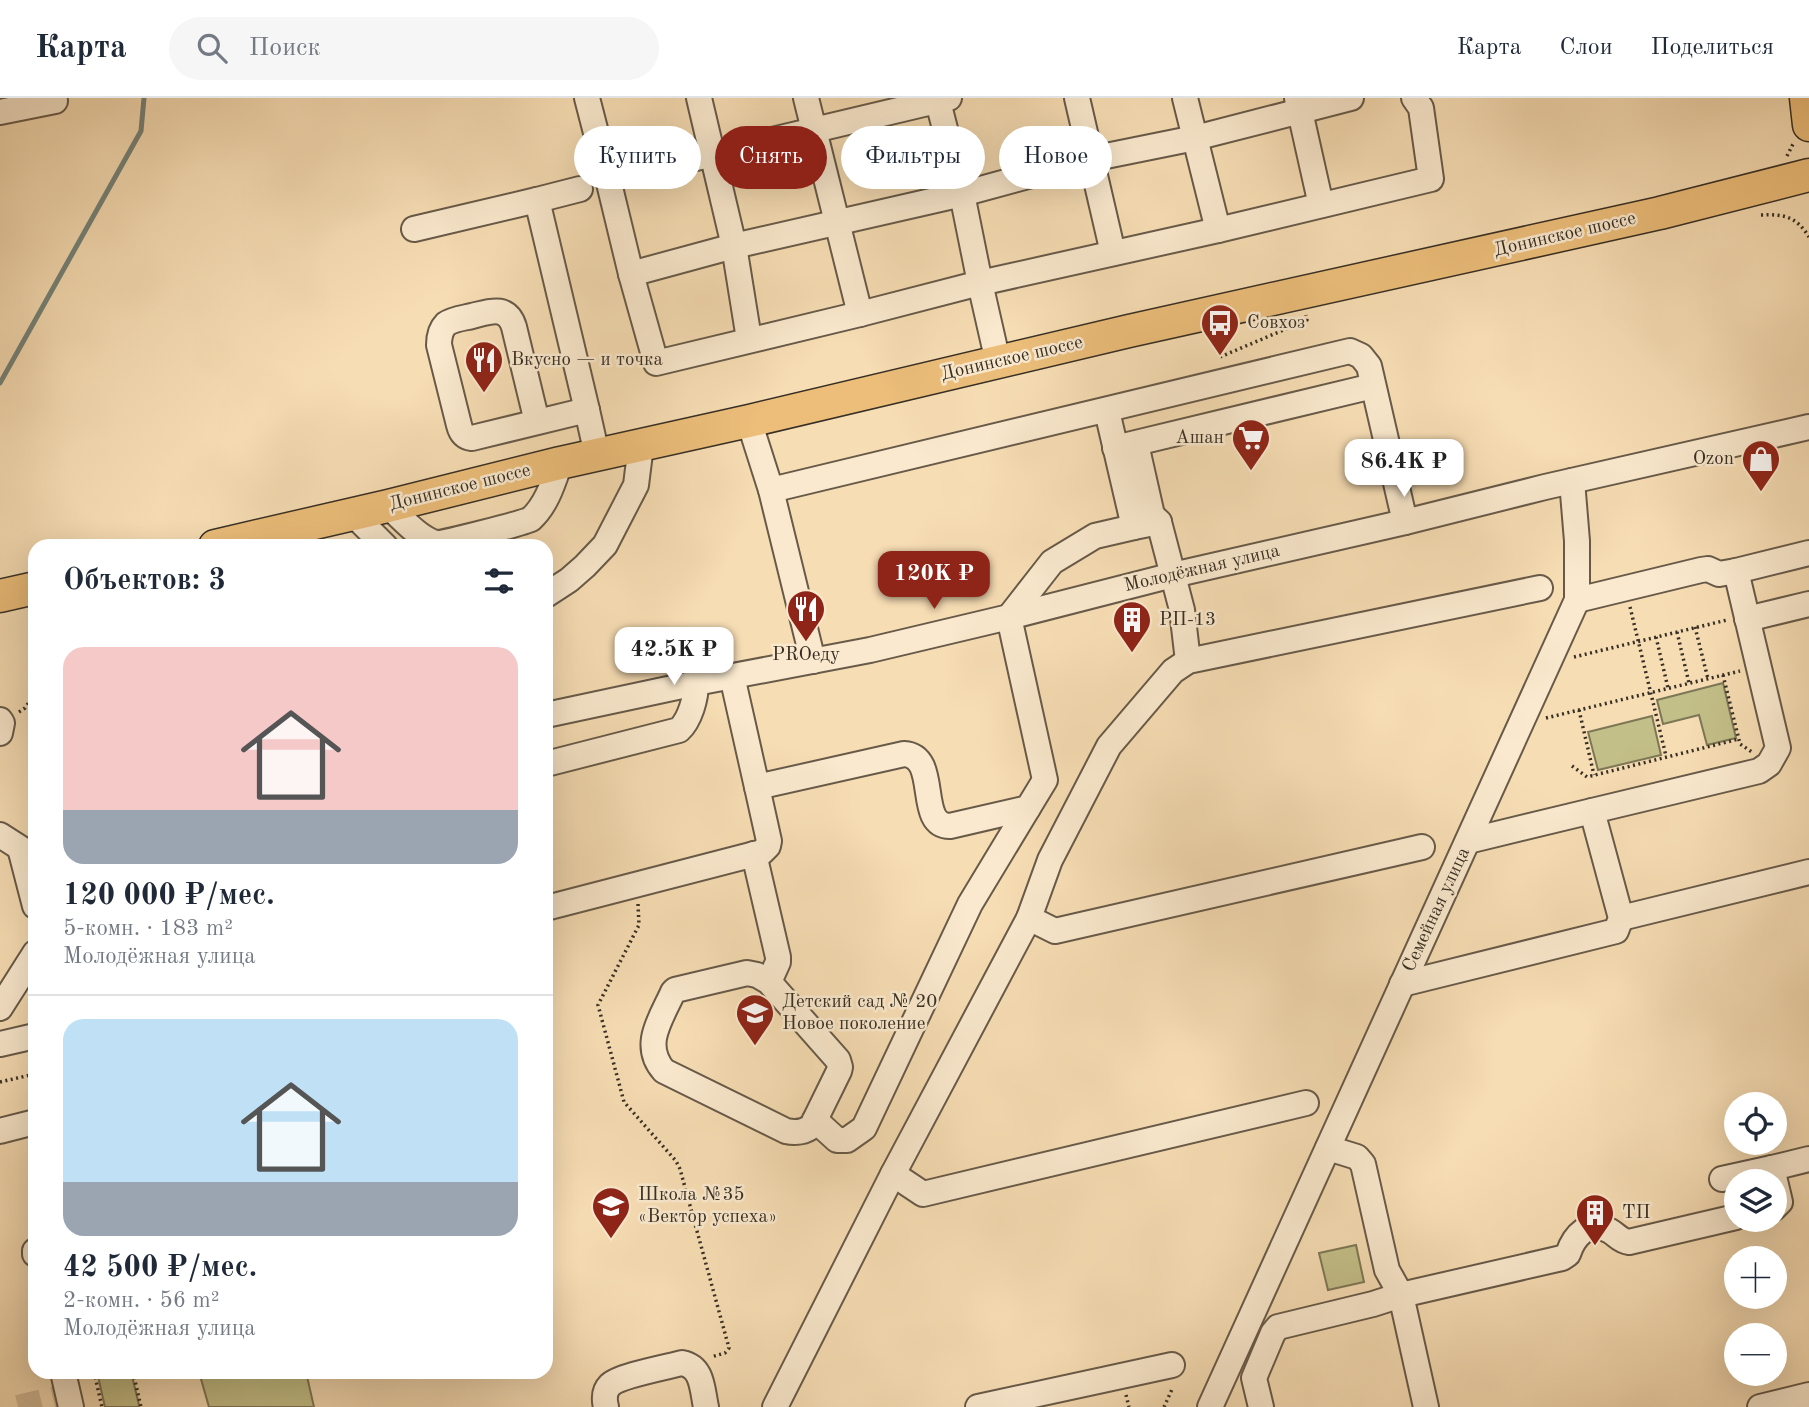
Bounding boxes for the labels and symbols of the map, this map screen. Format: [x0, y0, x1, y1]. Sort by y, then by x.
street label: Донинское шоссе [1492, 209, 1638, 261]
bus stop icon: Совхоз [1199, 302, 1241, 357]
place label: Совхоз [1247, 314, 1305, 333]
street label: Донинское шоссе [939, 333, 1085, 385]
restaurant icon: Вкусно — и точка [463, 339, 505, 394]
place label: Вкусно — и точка [511, 351, 664, 370]
supermarket icon: Ашан [1230, 417, 1272, 472]
place label: Ашан [1175, 429, 1224, 448]
shop icon: Ozon [1740, 438, 1782, 493]
pin: 86.4K ₽ [1339, 440, 1469, 499]
place label: Ozon [1693, 450, 1734, 469]
street label: Донинское шоссе [387, 461, 533, 515]
street label: Молодёжная улица [1122, 542, 1282, 596]
pin: 120K ₽ [877, 552, 991, 611]
restaurant icon: PROеду [785, 588, 827, 643]
building icon: РП-13 [1111, 599, 1153, 654]
place label: РП-13 [1159, 611, 1216, 630]
pin: 42.5K ₽ [609, 628, 739, 687]
place label: PROеду [772, 646, 840, 665]
street label: Семейная улица [1400, 844, 1474, 975]
school or university icon: Детский сад № 20 Новое поколение [734, 992, 776, 1047]
place label: Детский сад № 20 Новое поколение [782, 993, 937, 1034]
school or university icon: Школа №35 «Вектор успеха» [590, 1185, 632, 1240]
place label: Школа №35 «Вектор успеха» [638, 1186, 777, 1227]
building icon: ТП [1574, 1192, 1616, 1247]
place label: ТП [1622, 1204, 1651, 1223]

